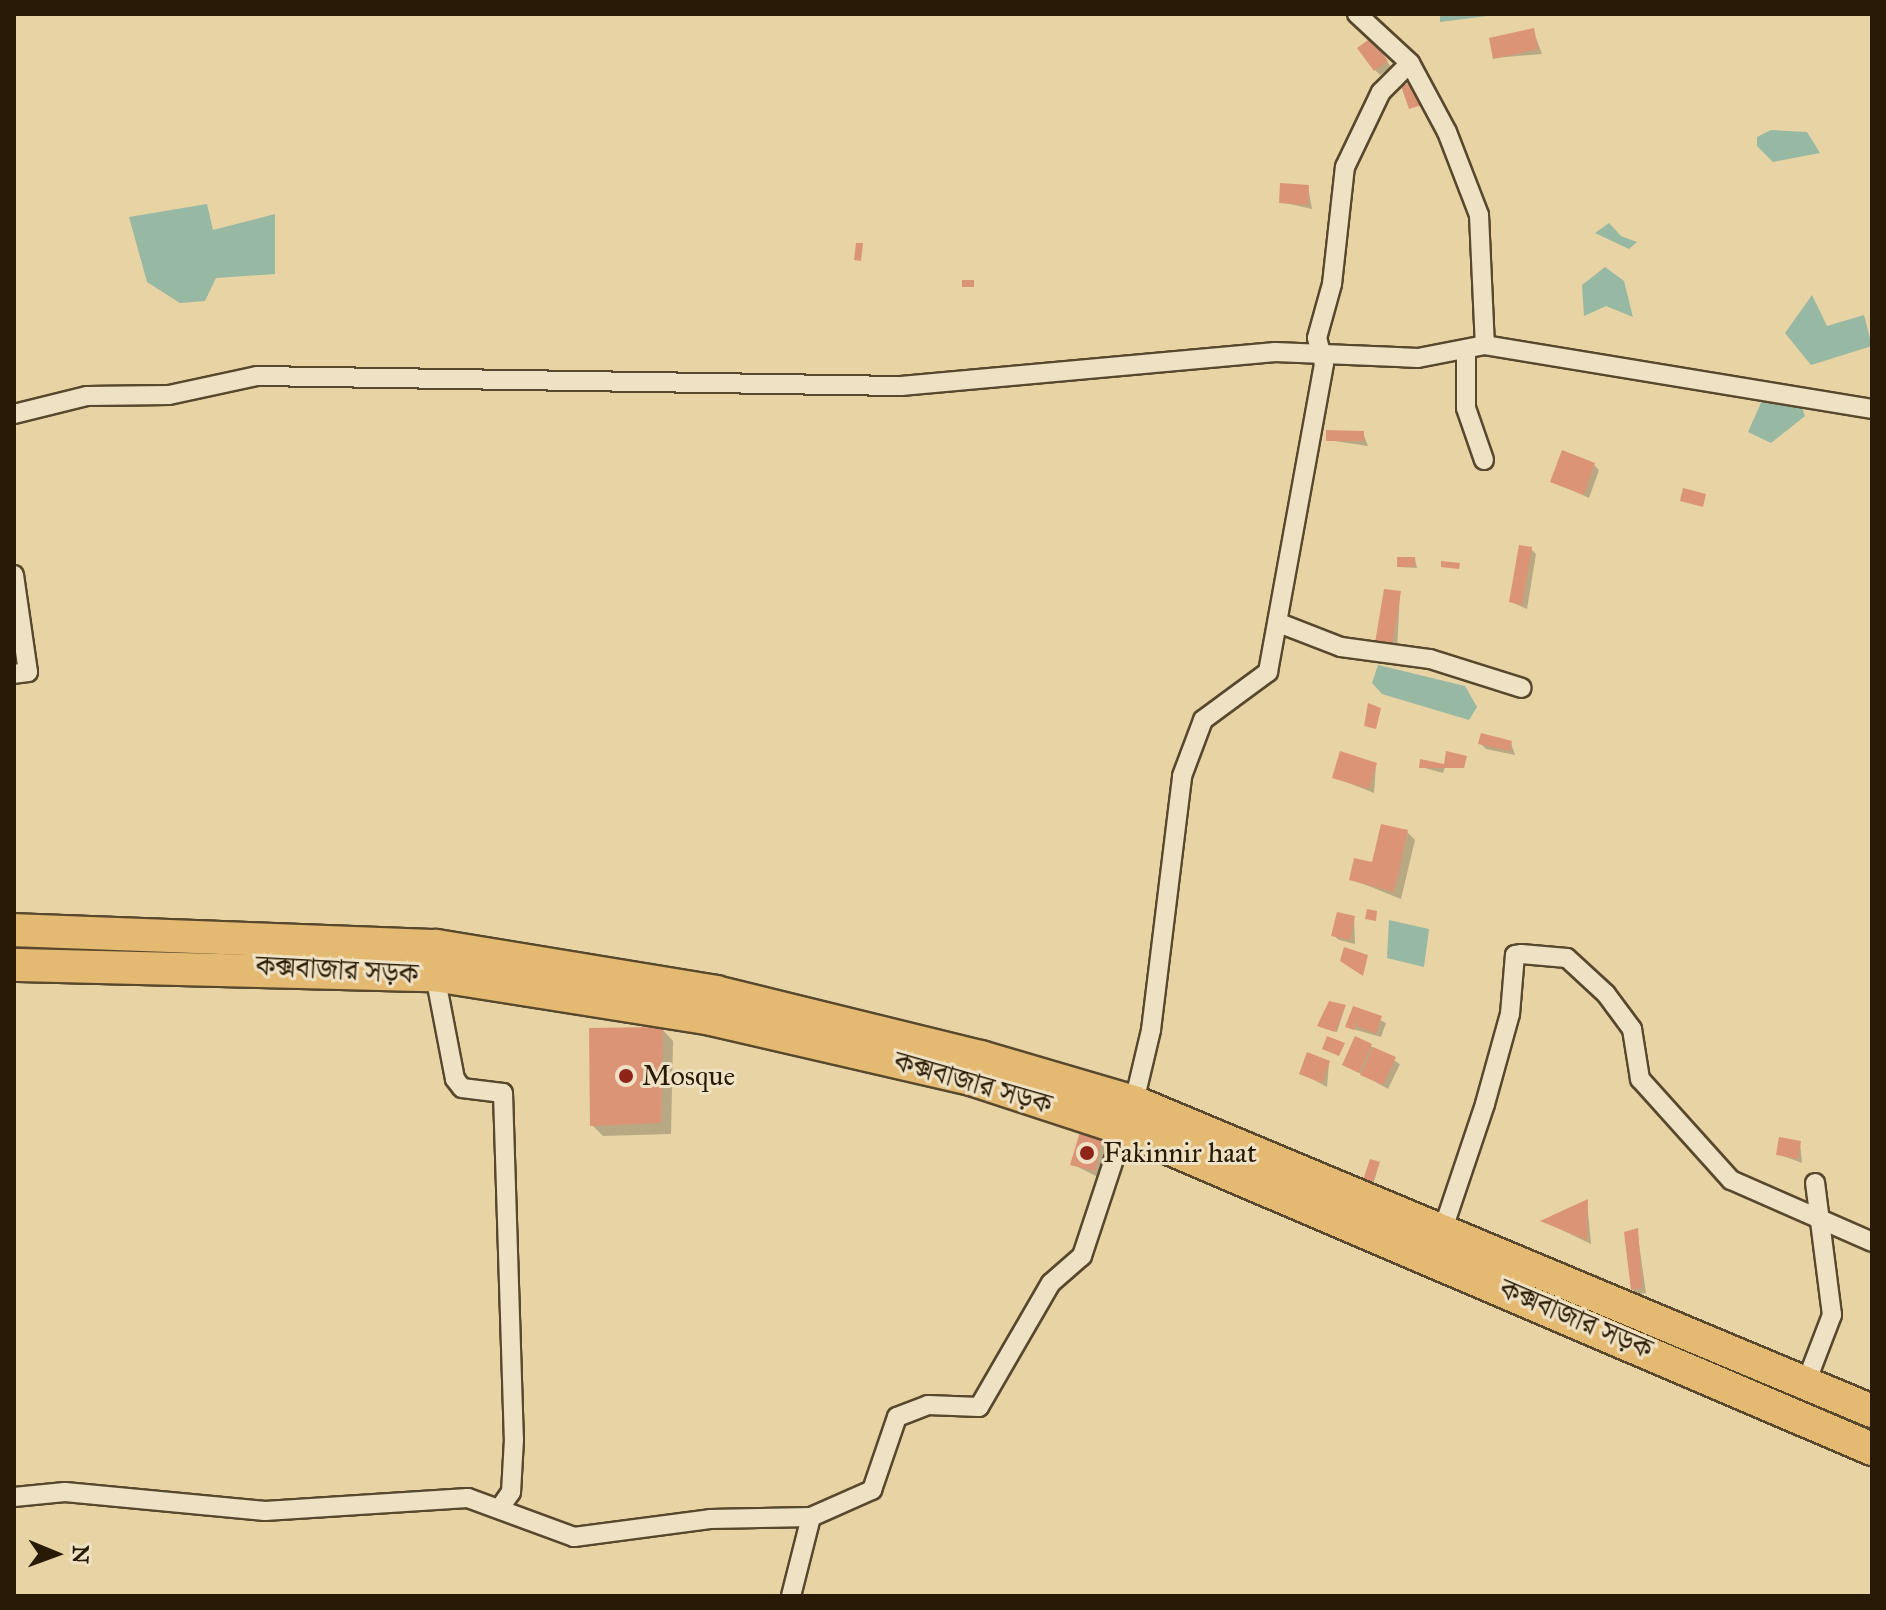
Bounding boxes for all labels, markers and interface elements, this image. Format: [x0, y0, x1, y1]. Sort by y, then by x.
street label: কক্সবাজার সড়ক [255, 949, 419, 991]
street label: কক্সবাজার সড়ক [890, 1044, 1056, 1122]
place label: Mosque [642, 1059, 735, 1093]
marker: Mosque [617, 1067, 635, 1085]
place label: Fakinnir haat [1103, 1136, 1257, 1170]
marker: Fakinnir haat [1078, 1144, 1096, 1162]
street label: কক্সবাজার সড়ক [1494, 1272, 1658, 1366]
north arrow [16, 1514, 96, 1594]
text: N [67, 1545, 94, 1564]

